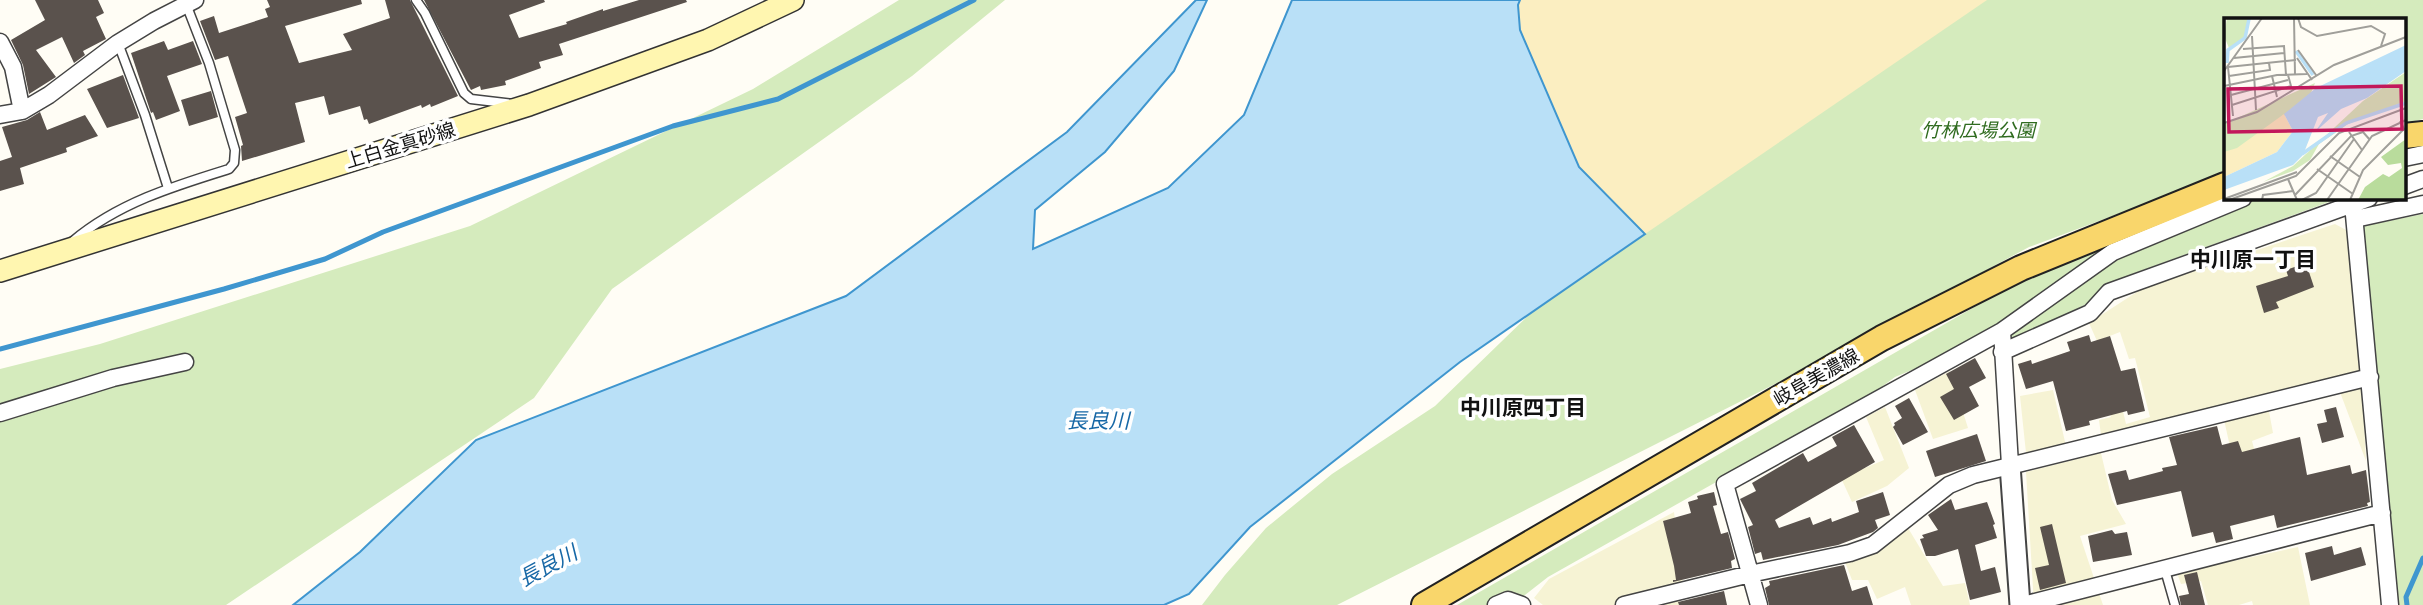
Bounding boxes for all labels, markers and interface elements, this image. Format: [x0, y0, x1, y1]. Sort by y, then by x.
inset map [2224, 18, 2406, 200]
street label: 上白金真砂線 [342, 116, 458, 174]
park label: 竹林広場公園 [1921, 117, 2038, 143]
district label: 中川原一丁目 [2190, 245, 2316, 273]
street label: 岐阜美濃線 [1768, 342, 1864, 412]
district label: 中川原四丁目 [1460, 393, 1586, 421]
water label: 長良川 [1067, 406, 1131, 434]
water label: 長良川 [513, 537, 584, 592]

